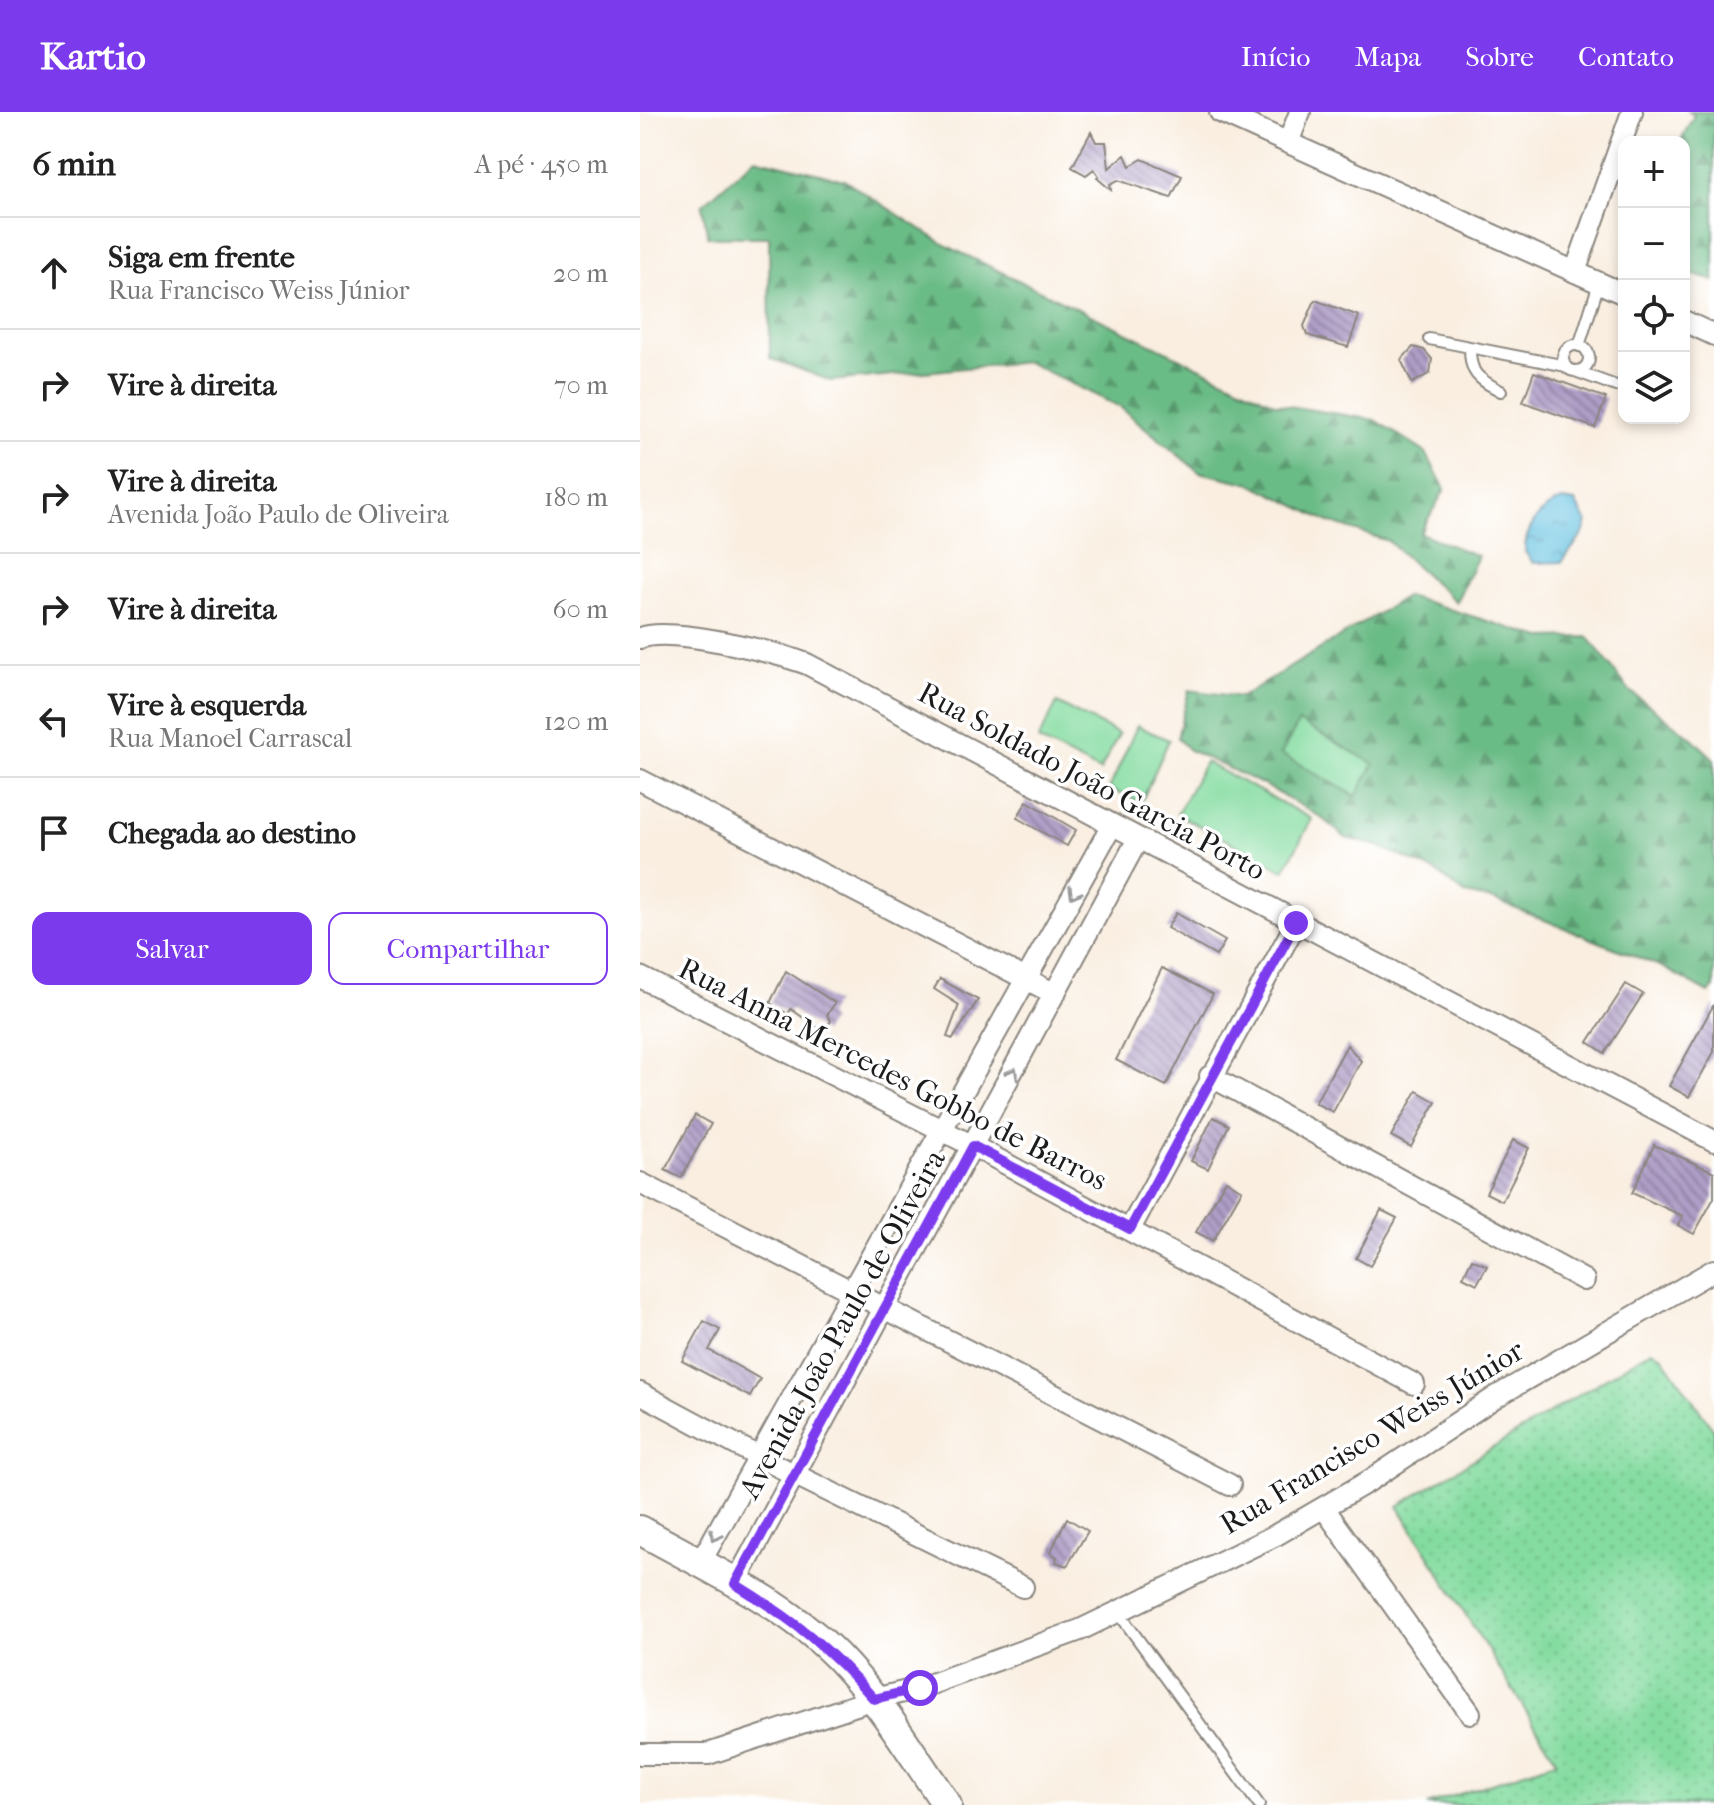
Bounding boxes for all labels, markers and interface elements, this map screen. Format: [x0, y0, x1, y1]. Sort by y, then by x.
text: Kartio [40, 34, 146, 79]
text: Início [1241, 40, 1311, 73]
text: Mapa [1355, 40, 1421, 73]
text: Sobre [1465, 40, 1534, 73]
text: Contato [1578, 40, 1674, 73]
map controls [1618, 136, 1690, 424]
button: + [1618, 136, 1690, 208]
text: 6 min [32, 144, 116, 184]
text: A pé · 450 m [475, 149, 608, 180]
button: − [1618, 208, 1690, 280]
text: Siga em frente [108, 240, 295, 275]
icon: ahead [32, 251, 76, 295]
text: 20 m [553, 258, 608, 289]
text: Rua Francisco Weiss Júnior [108, 275, 410, 306]
button: locate [1618, 280, 1690, 352]
button: layers [1618, 352, 1690, 424]
icon: right [32, 363, 76, 407]
text: Vire à direita [108, 368, 276, 403]
text: 70 m [554, 370, 608, 401]
text: Vire à direita [108, 464, 276, 499]
icon: right [32, 475, 76, 519]
text: 180 m [544, 482, 608, 513]
text: Avenida João Paulo de Oliveira [108, 499, 449, 530]
icon: right [32, 587, 76, 631]
text: Vire à direita [108, 592, 276, 627]
text: 60 m [552, 594, 608, 625]
street label: Rua Soldado João Garcia Porto [912, 675, 1271, 888]
text: Vire à esquerda [108, 688, 306, 723]
icon: left [32, 699, 76, 743]
text: 120 m [544, 706, 608, 737]
text: Rua Manoel Carrascal [108, 723, 352, 754]
icon: arrive [32, 811, 76, 855]
text: Chegada ao destino [108, 816, 356, 851]
one-way arrow [1069, 885, 1084, 900]
route end [1278, 905, 1314, 941]
button: Salvar [32, 912, 312, 985]
button: Compartilhar [328, 912, 608, 985]
street label: Rua Anna Mercedes Gobbo de Barros [673, 951, 1113, 1198]
one-way arrow [1003, 1066, 1018, 1081]
street label: Avenida João Paulo de Oliveira [731, 1143, 954, 1506]
street label: Rua Francisco Weiss Júnior [1214, 1333, 1531, 1542]
one-way arrow [709, 1527, 725, 1542]
route start [902, 1670, 938, 1706]

